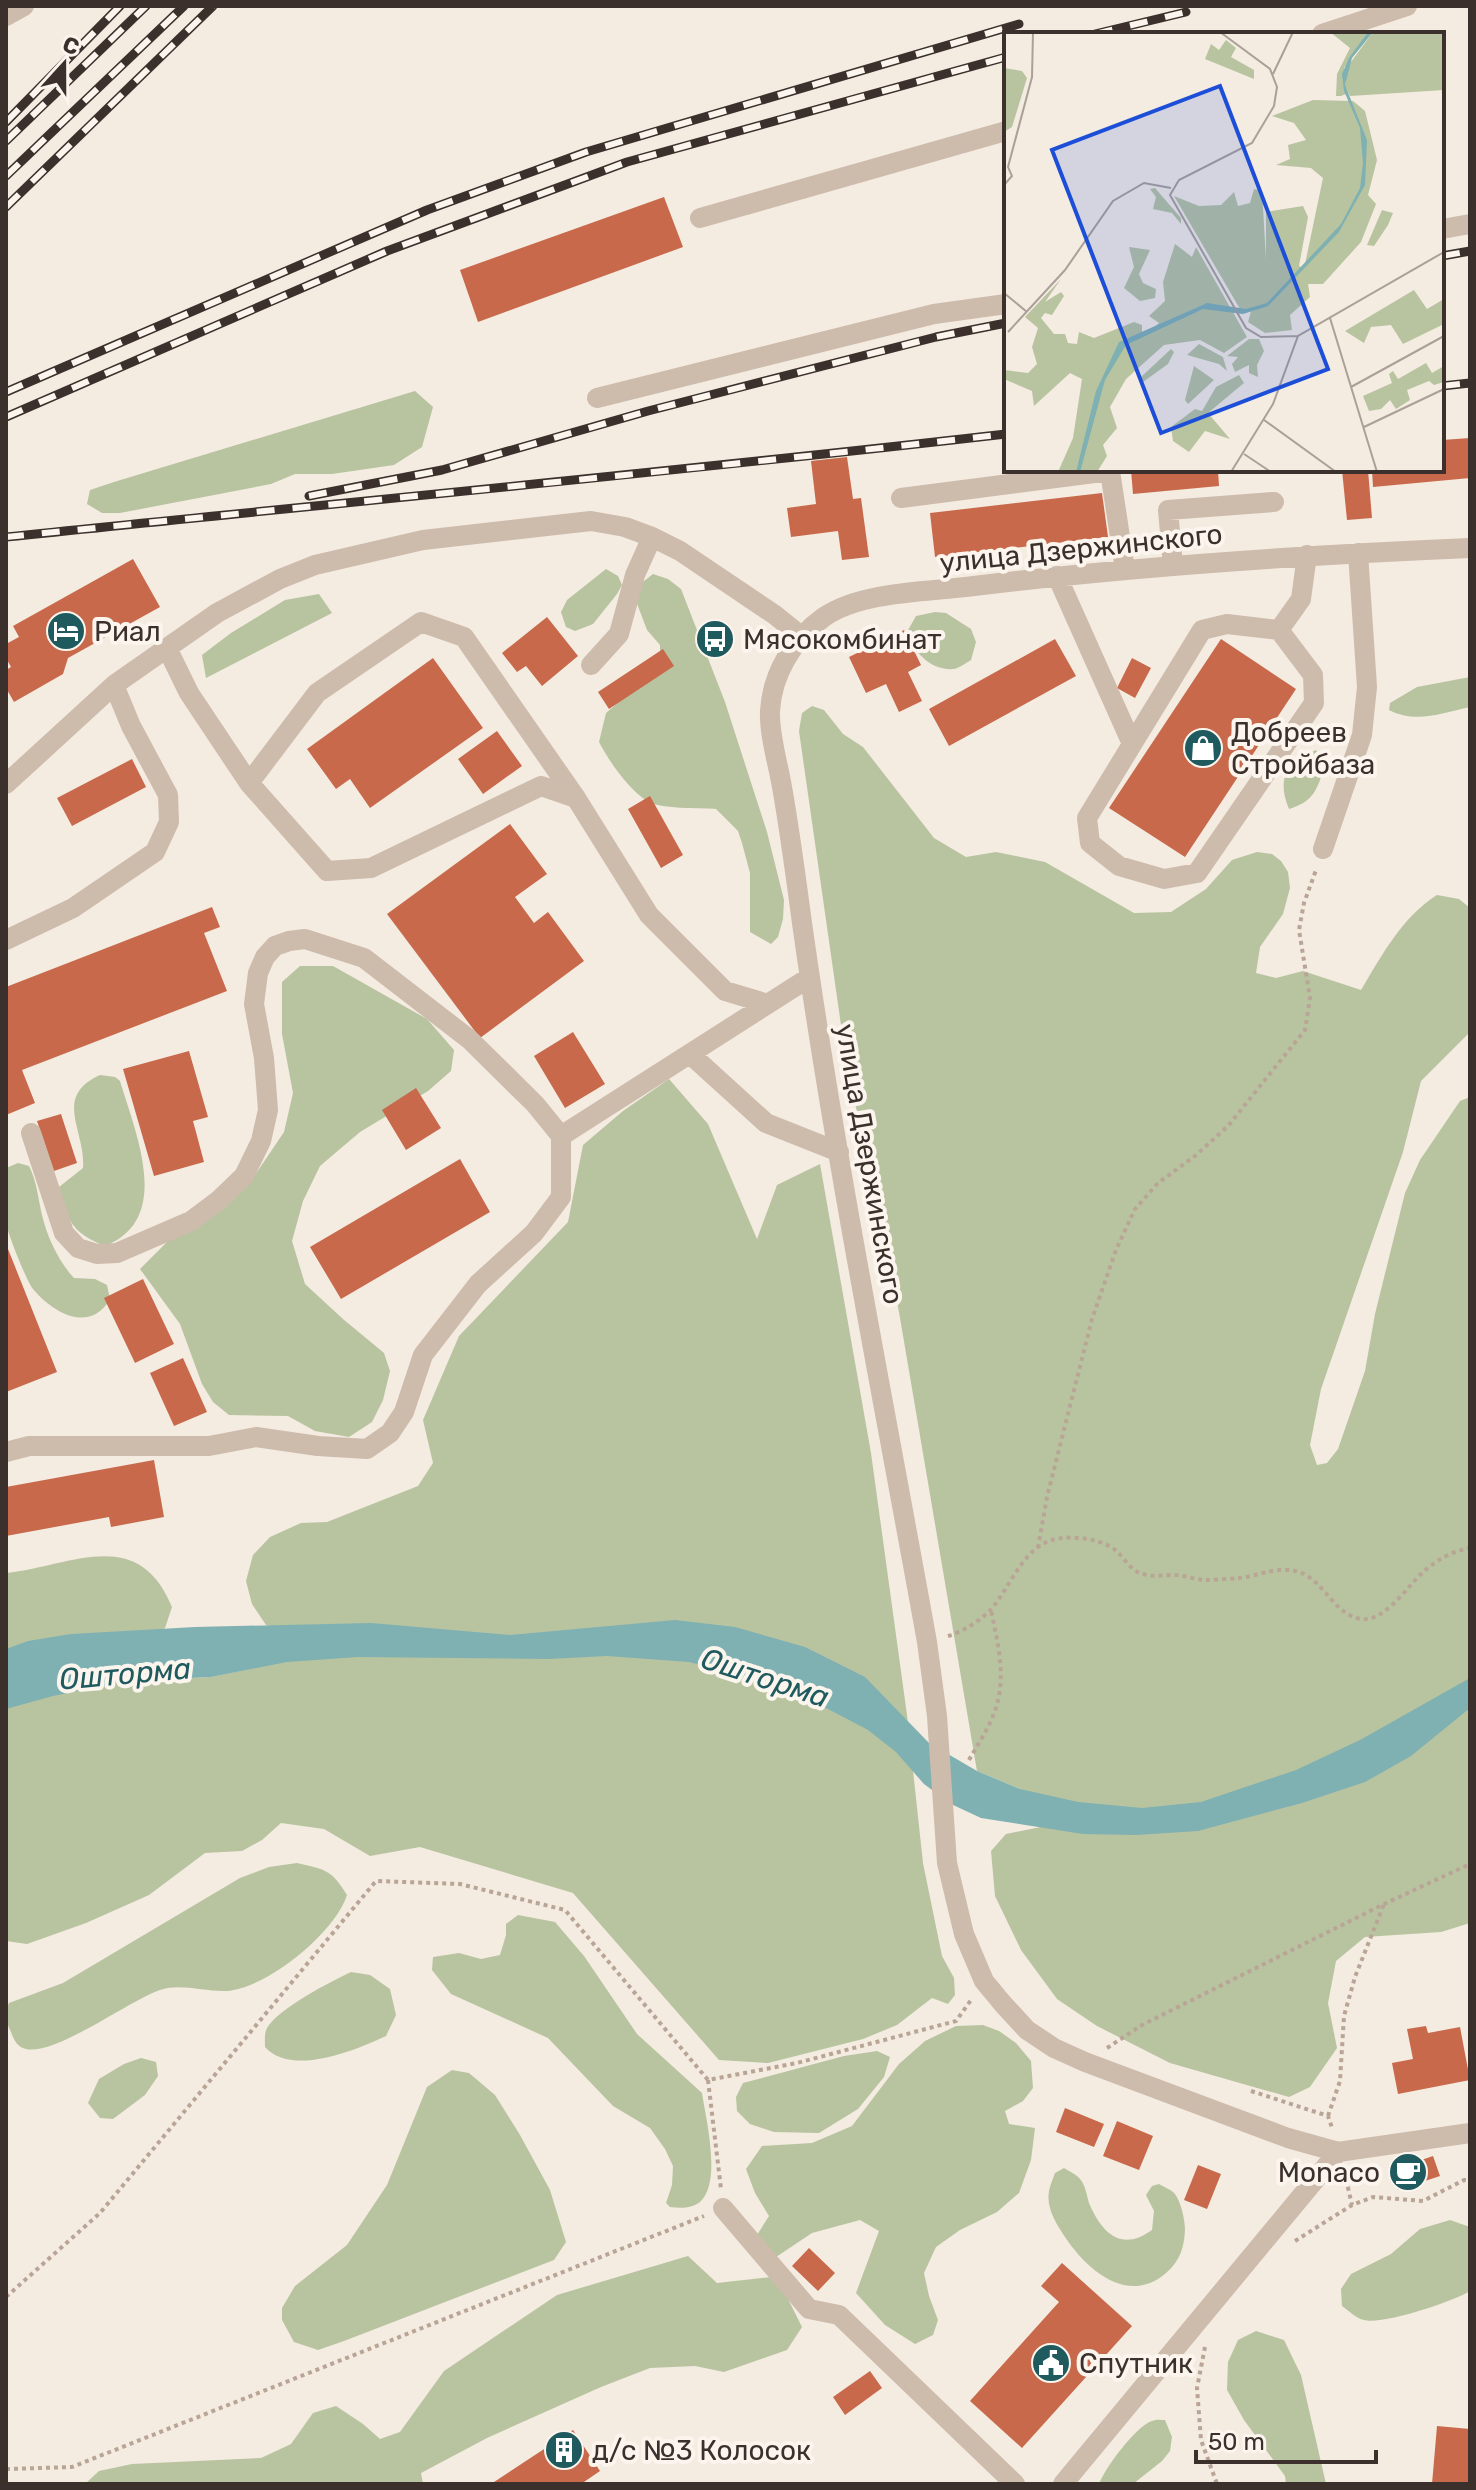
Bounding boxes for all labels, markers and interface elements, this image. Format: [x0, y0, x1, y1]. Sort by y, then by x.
north arrow [24, 24, 104, 104]
text: С [59, 30, 83, 61]
inset map [1004, 32, 1444, 472]
street label: улица Дзержинского [938, 517, 1224, 580]
hotel icon: Риал [45, 610, 87, 652]
place label: Риал [94, 615, 161, 648]
bus stop icon: Мясокомбинат [694, 618, 736, 660]
place label: Мясокомбинат [743, 623, 942, 656]
place label: Добреев Стройбаза [1231, 716, 1375, 781]
shop icon: Добреев Стройбаза [1182, 727, 1224, 769]
street label: улица Дзержинского [829, 1021, 910, 1307]
water label: Ошторма [696, 1640, 834, 1716]
water label: Ошторма [57, 1650, 193, 1698]
cafe icon: Monaco [1387, 2151, 1429, 2193]
place label: Monaco [1278, 2156, 1380, 2189]
public building icon: Спутник [1030, 2342, 1072, 2384]
place label: Спутник [1079, 2347, 1193, 2380]
scale bar [1196, 2414, 1376, 2464]
text: 50 m [1208, 2428, 1265, 2456]
building icon: д/с №3 Колосок [543, 2429, 585, 2471]
place label: д/с №3 Колосок [592, 2434, 811, 2467]

